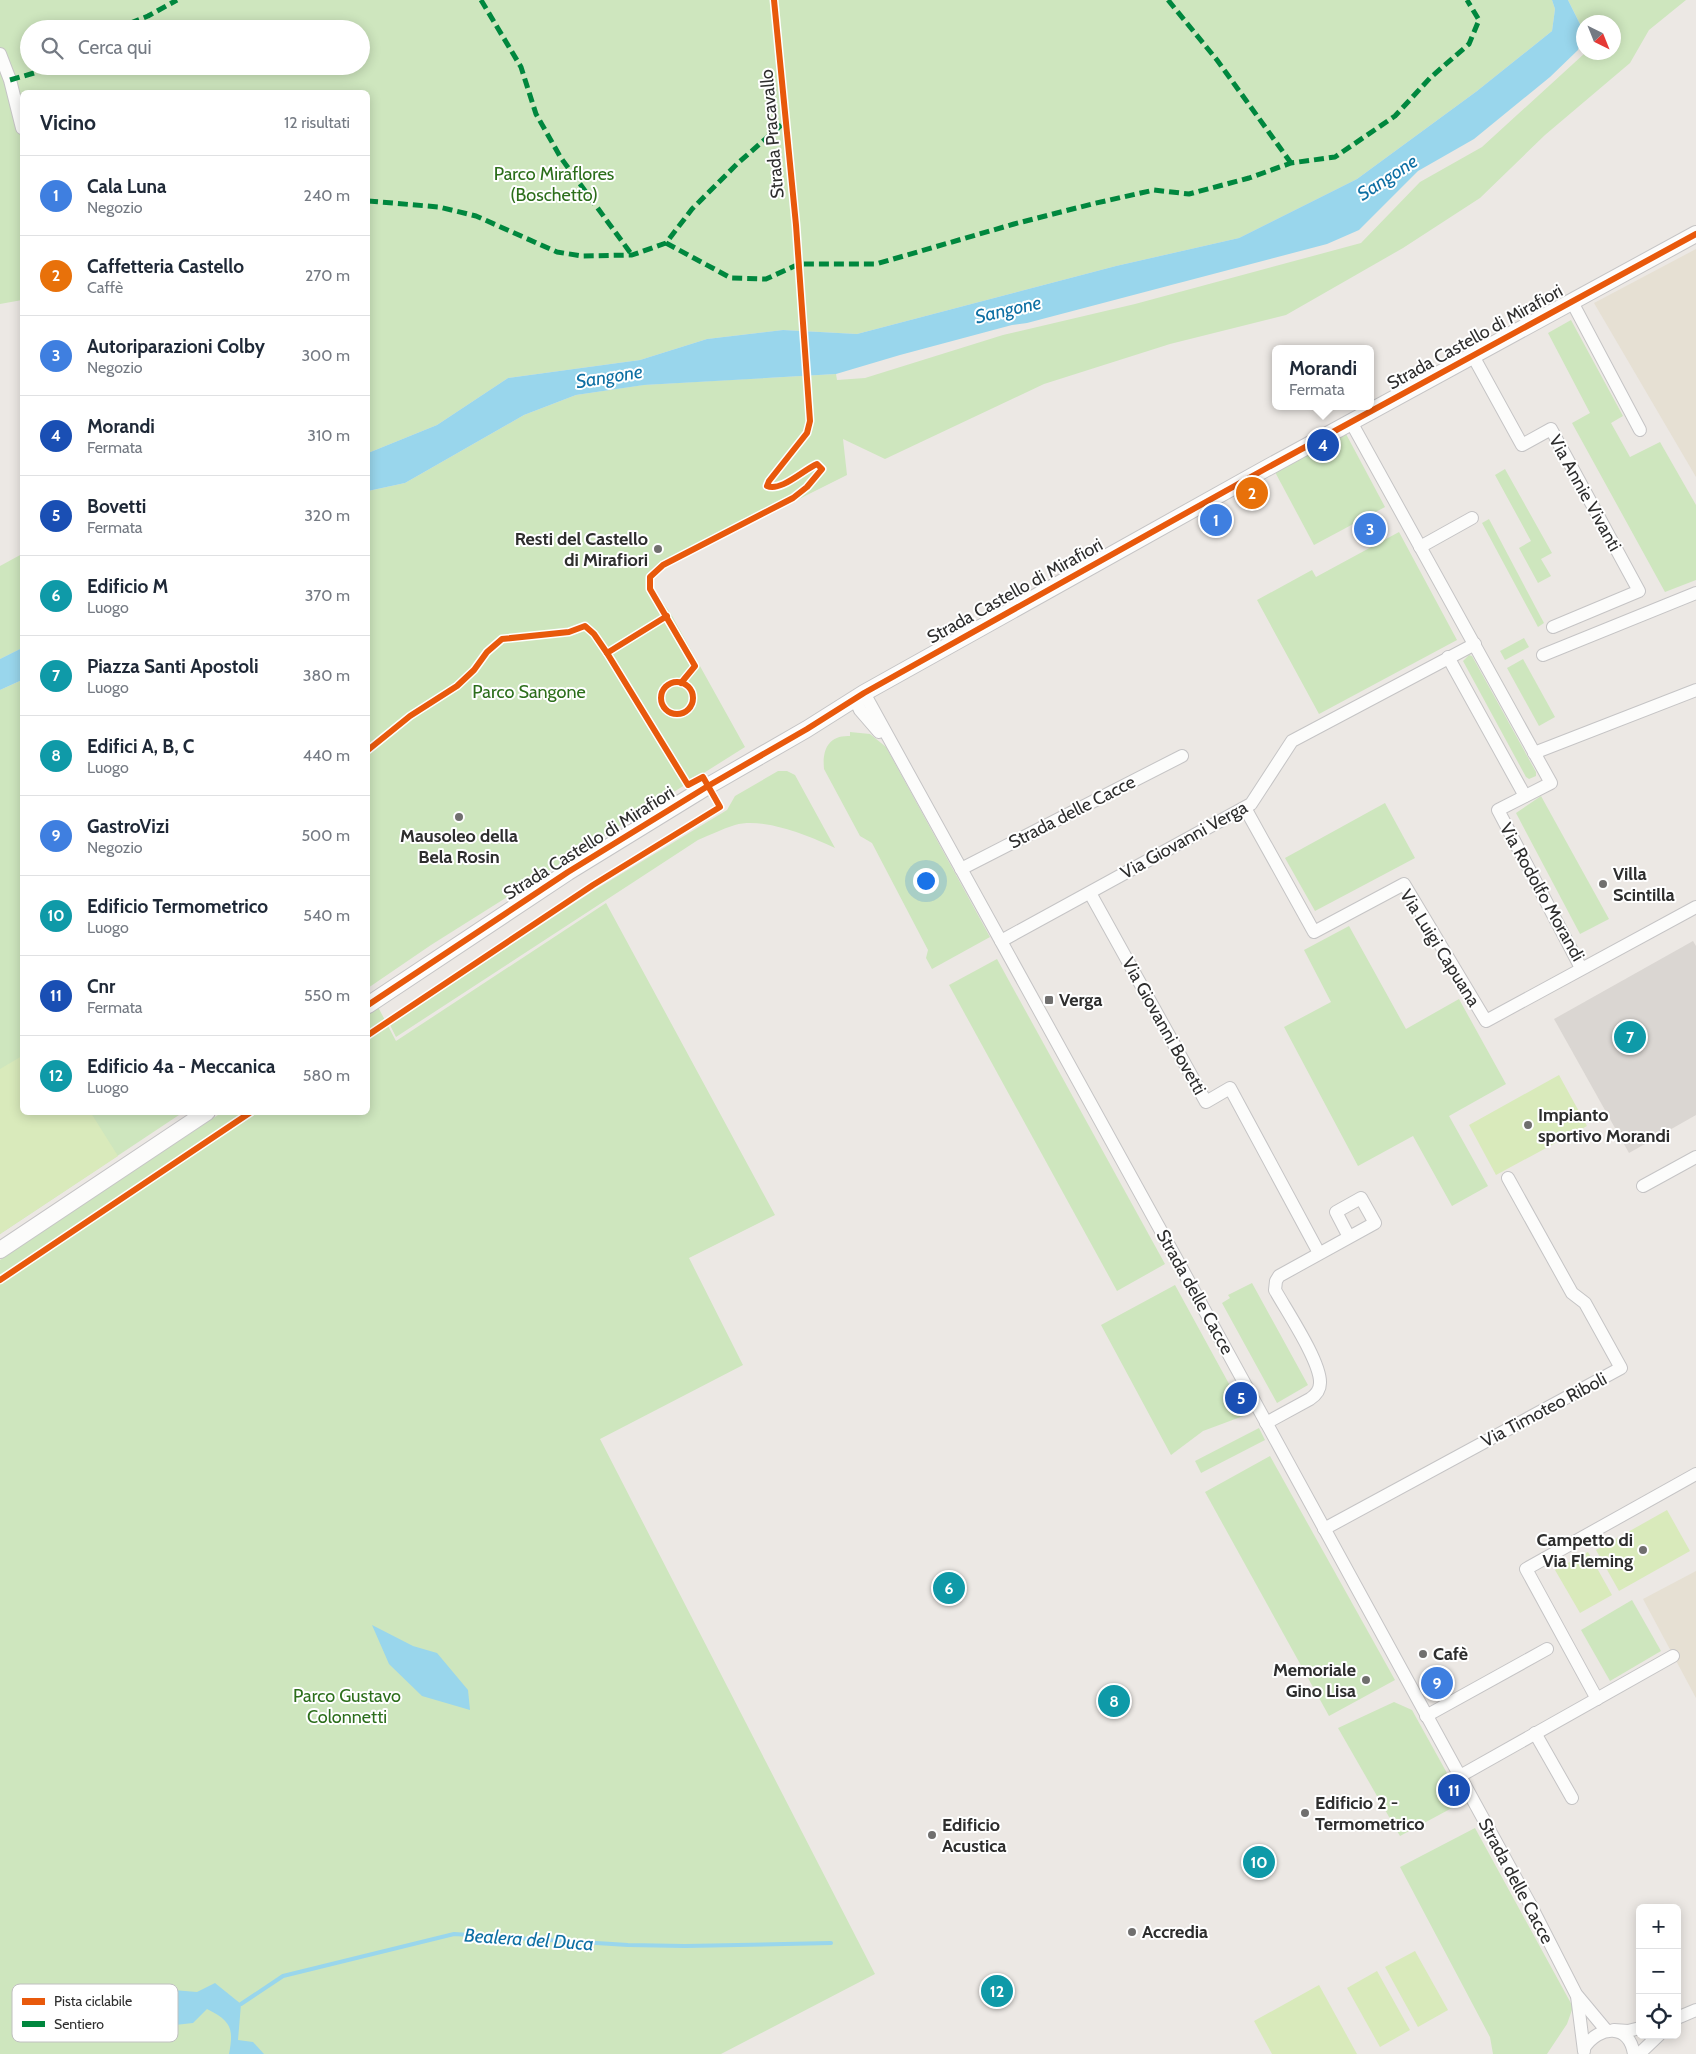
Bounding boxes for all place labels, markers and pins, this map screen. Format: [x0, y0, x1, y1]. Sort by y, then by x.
pin: 4 [1307, 426, 1339, 464]
pin: 2 [1236, 474, 1268, 512]
pin: 1 [1200, 501, 1232, 539]
pin: 3 [1354, 510, 1386, 548]
place label: Resti del Castello di Mirafiori [515, 528, 648, 571]
marker: Resti del Castello di Mirafiori [652, 543, 664, 555]
marker: Mausoleo della Bela Rosin [453, 811, 465, 823]
place label: Mausoleo della Bela Rosin [400, 825, 518, 868]
place label: Villa Scintilla [1613, 863, 1675, 906]
marker: Villa Scintilla [1597, 878, 1609, 890]
place label: Verga [1059, 989, 1102, 1011]
marker: Verga [1043, 994, 1055, 1006]
pin: 7 [1614, 1018, 1646, 1056]
place label: Impianto sportivo Morandi [1538, 1104, 1670, 1147]
marker: Impianto sportivo Morandi [1522, 1119, 1534, 1131]
pin: 5 [1225, 1379, 1257, 1417]
place label: Campetto di Via Fleming [1537, 1529, 1633, 1572]
marker: Campetto di Via Fleming [1637, 1544, 1649, 1556]
pin: 6 [933, 1569, 965, 1607]
place label: Cafè [1433, 1643, 1468, 1665]
marker: Cafè [1417, 1648, 1429, 1660]
place label: Memoriale Gino Lisa [1273, 1659, 1356, 1702]
pin: 9 [1421, 1664, 1453, 1702]
marker: Memoriale Gino Lisa [1360, 1674, 1372, 1686]
pin: 8 [1098, 1682, 1130, 1720]
pin: 11 [1438, 1771, 1470, 1809]
place label: Edificio 2 - Termometrico [1315, 1792, 1425, 1835]
marker: Edificio 2 - Termometrico [1299, 1807, 1311, 1819]
place label: Edificio Acustica [942, 1814, 1006, 1857]
marker: Edificio Acustica [926, 1829, 938, 1841]
pin: 10 [1243, 1843, 1275, 1881]
place label: Accredia [1142, 1921, 1208, 1943]
marker: Accredia [1126, 1926, 1138, 1938]
pin: 12 [981, 1972, 1013, 2010]

